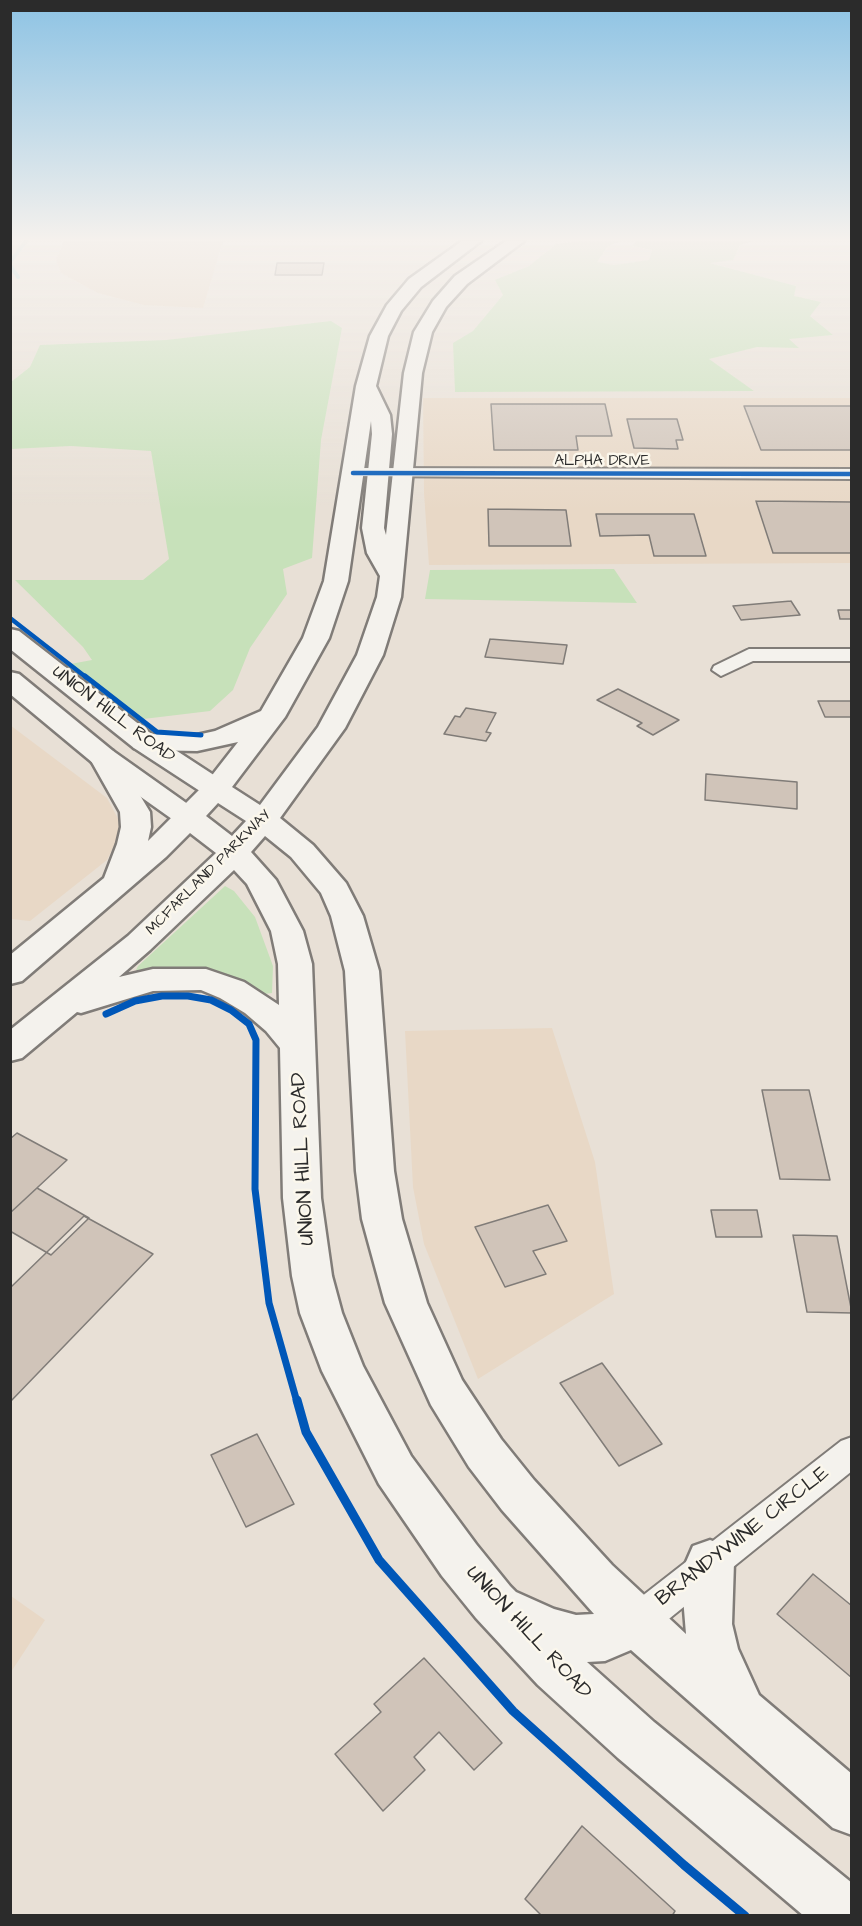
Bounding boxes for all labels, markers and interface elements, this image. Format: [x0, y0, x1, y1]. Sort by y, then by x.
street label: ALPHA DRIVE [554, 453, 650, 471]
street label: UNION HILL ROAD [47, 662, 179, 768]
street label: MCFARLAND PARKWAY [143, 807, 275, 939]
street label: UNION HILL ROAD [287, 1072, 321, 1246]
street label: BRANDYWINE CIRCLE [651, 1461, 835, 1613]
street label: UNION HILL ROAD [460, 1561, 596, 1705]

